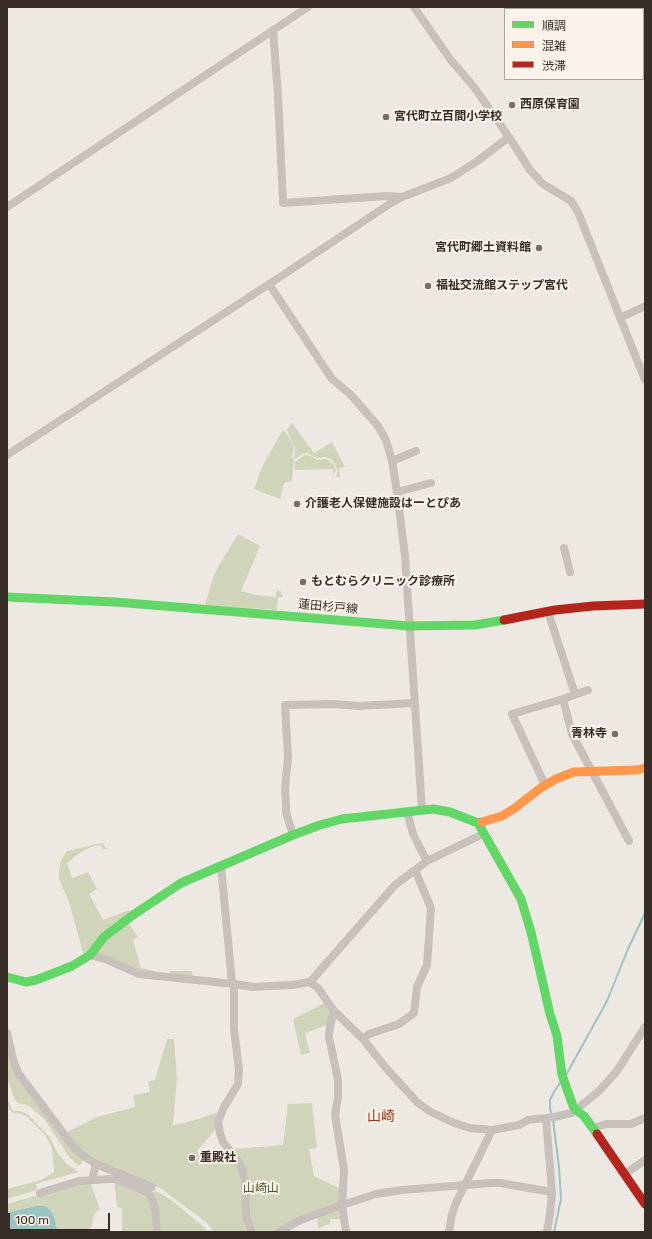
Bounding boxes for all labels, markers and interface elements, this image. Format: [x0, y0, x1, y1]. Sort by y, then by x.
legend [504, 8, 644, 80]
text: 順調 [542, 19, 566, 33]
text: 混雑 [542, 39, 566, 53]
text: 渋滞 [542, 59, 566, 73]
place label: 西原保育園 [520, 98, 580, 112]
marker: 西原保育園 [507, 100, 517, 110]
place label: 宮代町立百間小学校 [394, 110, 502, 124]
marker: 宮代町立百間小学校 [381, 112, 391, 122]
place label: 宮代町郷土資料館 [435, 241, 531, 255]
marker: 宮代町郷土資料館 [534, 243, 544, 253]
place label: 福祉交流館ステップ宮代 [436, 279, 568, 293]
marker: 福祉交流館ステップ宮代 [423, 281, 433, 291]
place label: 介護老人保健施設はーとぴあ [305, 497, 461, 511]
marker: 介護老人保健施設はーとぴあ [292, 499, 302, 509]
place label: もとむらクリニック診療所 [311, 575, 455, 589]
marker: もとむらクリニック診療所 [298, 577, 308, 587]
street label: 蓮田杉戸線 [297, 597, 359, 617]
place label: 青林寺 [571, 727, 607, 741]
marker: 青林寺 [610, 729, 620, 739]
district label: 山崎 [367, 1109, 395, 1125]
place label: 重殿社 [200, 1151, 236, 1165]
marker: 重殿社 [187, 1153, 197, 1163]
park label: 山崎山 [243, 1182, 279, 1196]
scale bar [10, 1205, 112, 1231]
text: 100 m [15, 1213, 49, 1227]

